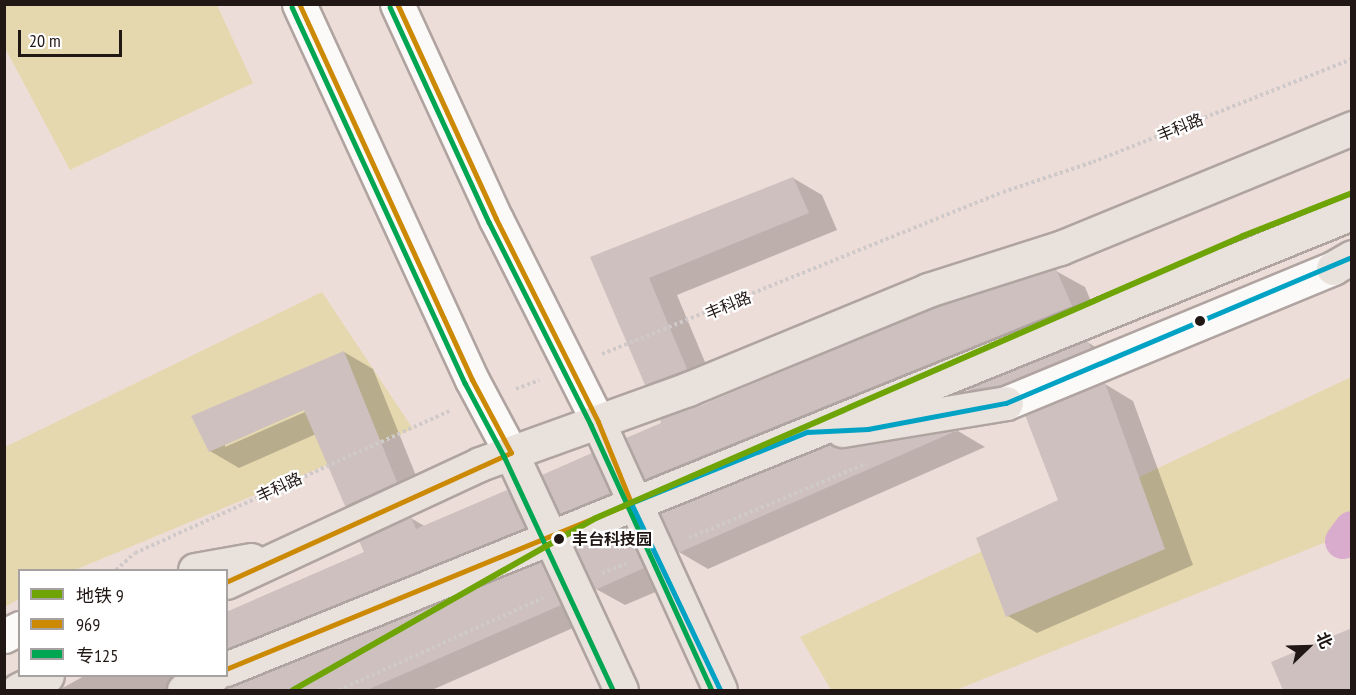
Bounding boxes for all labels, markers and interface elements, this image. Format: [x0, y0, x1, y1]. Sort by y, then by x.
scale bar [21, 18, 124, 56]
text: 20 m [29, 29, 61, 52]
street label: 丰科路 [1154, 109, 1206, 145]
street label: 丰科路 [702, 287, 754, 323]
unlabelled marker [1194, 315, 1206, 327]
street label: 丰科路 [253, 468, 305, 506]
place label: 丰台科技园 [572, 529, 652, 549]
marker: 丰台科技园 [550, 530, 568, 548]
legend [18, 569, 228, 677]
text: 地铁 9 [76, 584, 124, 607]
text: 969 [76, 613, 100, 636]
north arrow [1278, 617, 1338, 677]
text: 北 [1312, 629, 1337, 651]
text: 专125 [76, 644, 118, 667]

